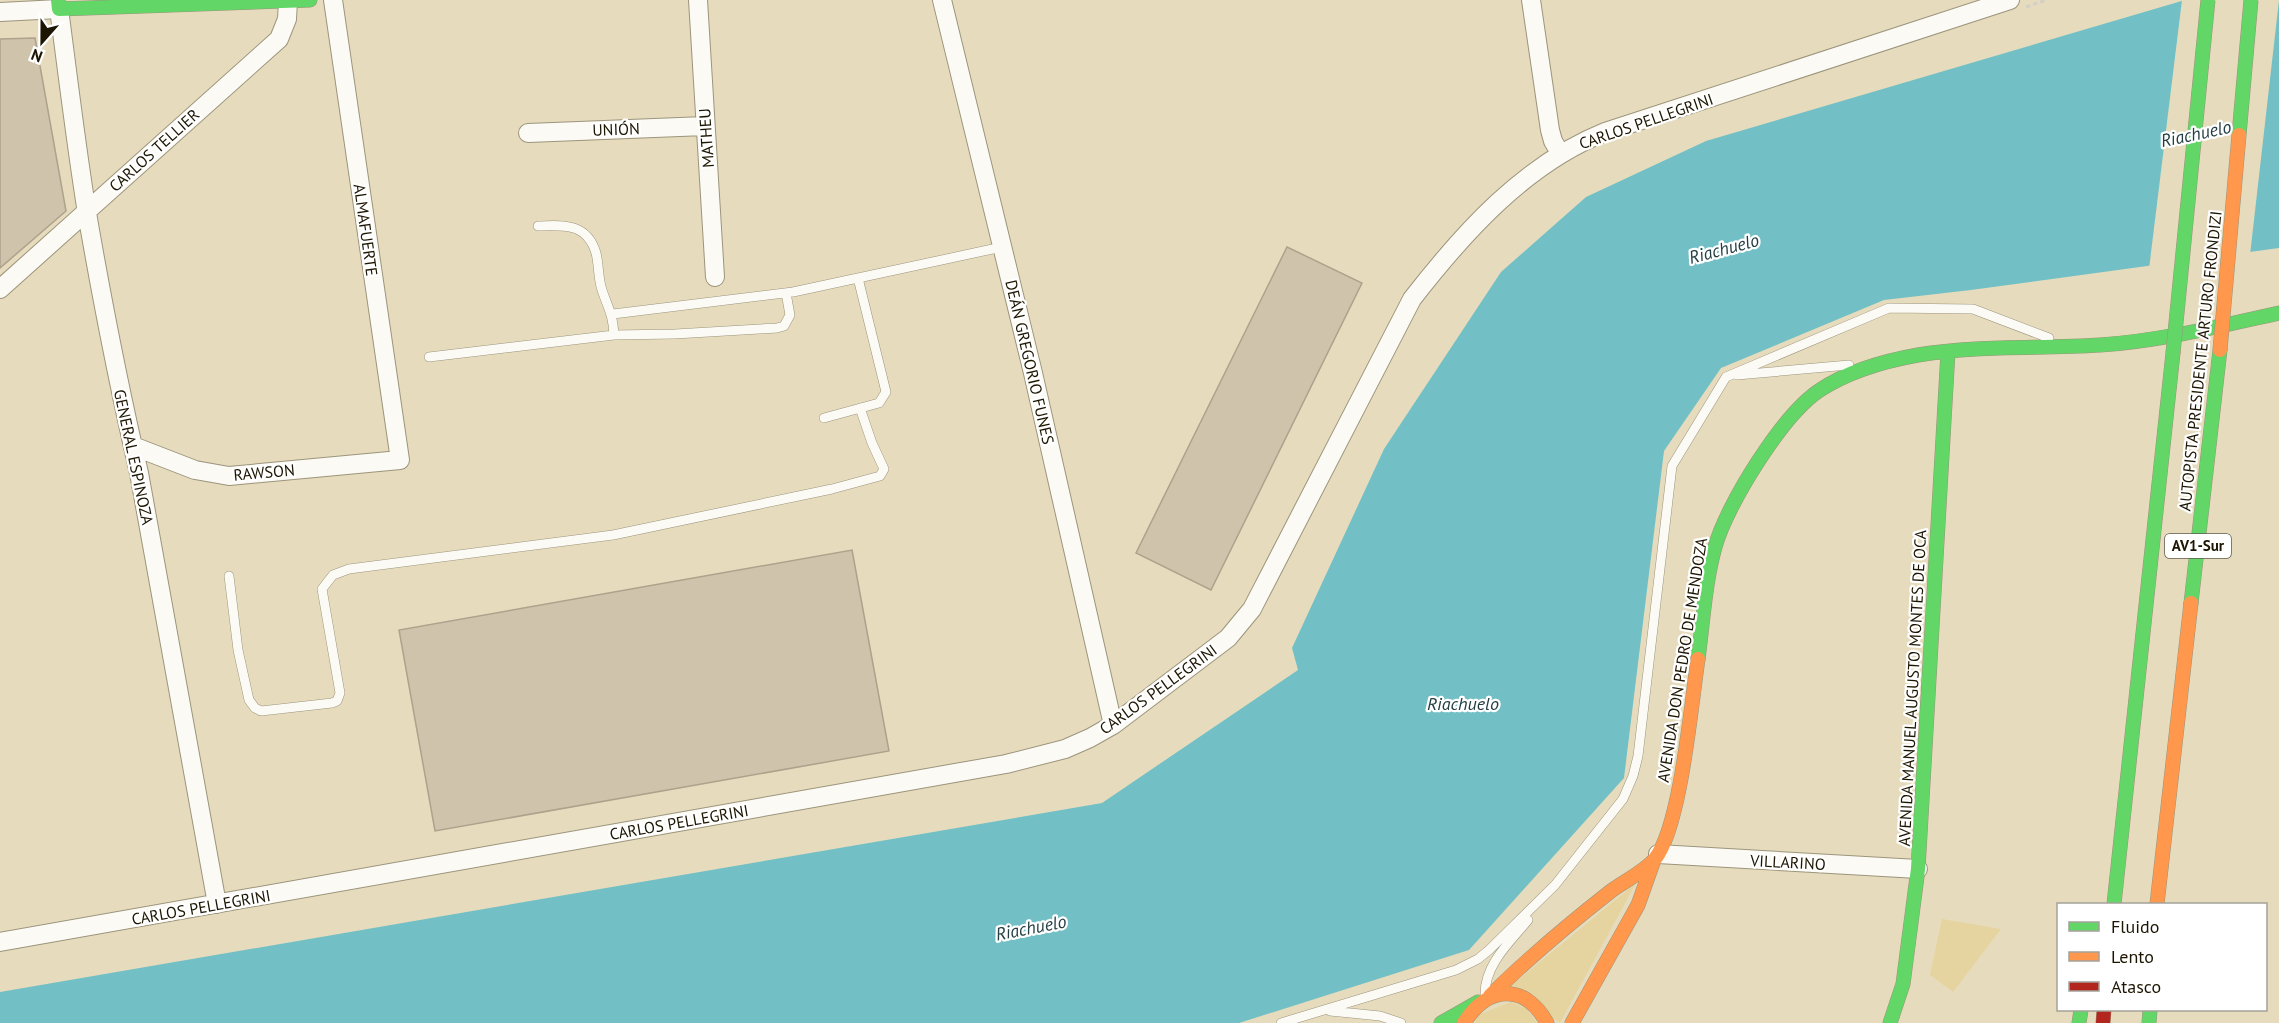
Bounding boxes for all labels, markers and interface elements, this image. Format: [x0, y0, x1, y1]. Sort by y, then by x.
north arrow [12, 12, 72, 72]
text: N [28, 45, 45, 67]
street label: CARLOS PELLEGRINI [1576, 89, 1716, 153]
street label: CARLOS TELLIER [105, 104, 203, 196]
street label: MATHEU [694, 108, 718, 168]
water label: Riachuelo [2158, 115, 2233, 152]
street label: UNIÓN [592, 118, 640, 140]
street label: ALMAFUERTE [350, 183, 382, 277]
street label: AUTOPISTA PRESIDENTE ARTURO FRONDIZI [2174, 210, 2226, 512]
water label: Riachuelo [1686, 228, 1762, 269]
street label: DEÁN GREGORIO FUNES [1001, 278, 1059, 446]
street label: GENERAL ESPINOZA [110, 388, 158, 527]
street label: RAWSON [233, 459, 295, 485]
street label: AVENIDA MANUEL AUGUSTO MONTES DE OCA [1894, 529, 1930, 847]
road number: AV1-Sur [2165, 534, 2231, 558]
street label: AVENIDA DON PEDRO DE MENDOZA [1653, 536, 1711, 784]
street label: CARLOS PELLEGRINI [1095, 640, 1221, 738]
water label: Riachuelo [1427, 692, 1499, 715]
street label: CARLOS PELLEGRINI [608, 800, 750, 844]
street label: VILLARINO [1749, 850, 1826, 874]
street label: CARLOS PELLEGRINI [130, 885, 272, 929]
legend [2057, 903, 2267, 1011]
water label: Riachuelo [993, 909, 1068, 946]
text: Fluido [2111, 915, 2159, 938]
text: Lento [2111, 945, 2154, 968]
text: Atasco [2111, 975, 2161, 998]

